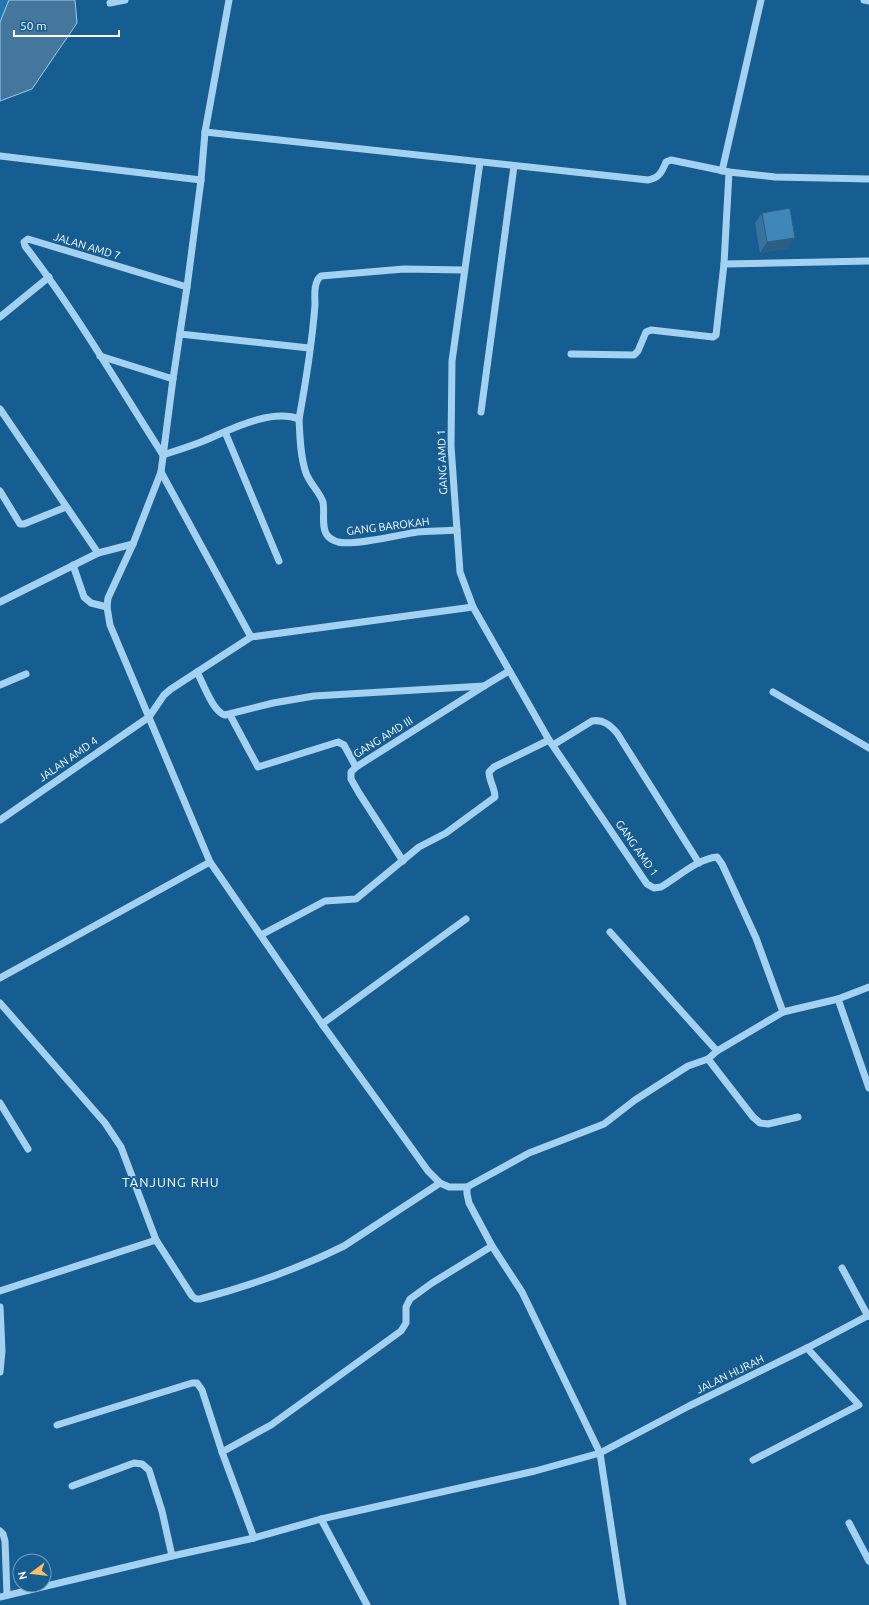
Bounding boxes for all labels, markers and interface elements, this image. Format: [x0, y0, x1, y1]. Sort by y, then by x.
scale bar [14, 12, 119, 38]
text: 50 m [20, 19, 47, 32]
street label: JALAN AMD 7 [52, 230, 122, 262]
street label: GANG AMD 1 [435, 429, 449, 495]
street label: GANG BAROKAH [346, 515, 430, 537]
street label: GANG AMD III [351, 714, 415, 760]
street label: JALAN AMD 4 [36, 734, 100, 784]
street label: GANG AMD 1 [613, 818, 661, 878]
district label: TANJUNG RHU [122, 1175, 220, 1189]
street label: JALAN HIJRAH [694, 1352, 766, 1396]
north arrow [12, 1553, 52, 1593]
text: N [15, 1570, 29, 1581]

